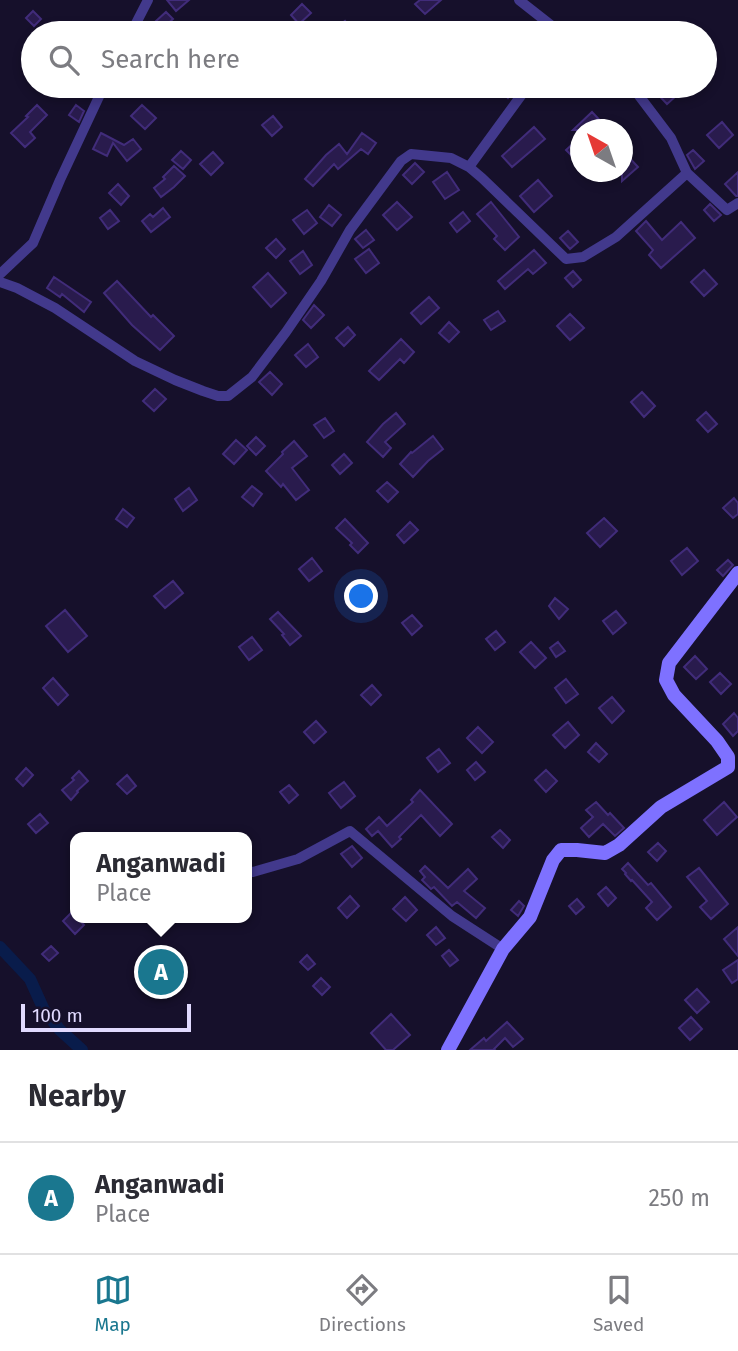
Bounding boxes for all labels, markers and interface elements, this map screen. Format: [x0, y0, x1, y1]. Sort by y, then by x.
search box [21, 21, 717, 98]
icon: search [45, 41, 83, 79]
text: Search here [101, 44, 240, 75]
north arrow [570, 119, 633, 182]
your location [344, 579, 378, 613]
popup [70, 832, 252, 923]
text: Anganwadi [96, 848, 226, 879]
text: Place [96, 879, 152, 907]
pin: A [138, 946, 184, 998]
scale bar [21, 1001, 191, 1033]
text: 100 m [32, 1004, 83, 1027]
text: Nearby [28, 1078, 126, 1114]
text: Anganwadi [95, 1169, 225, 1200]
text: A [44, 1184, 58, 1212]
text: 250 m [648, 1184, 710, 1212]
text: Place [95, 1200, 150, 1228]
tab: Map [94, 1271, 132, 1336]
tab: Directions [319, 1271, 406, 1336]
tab: Saved [593, 1271, 644, 1336]

